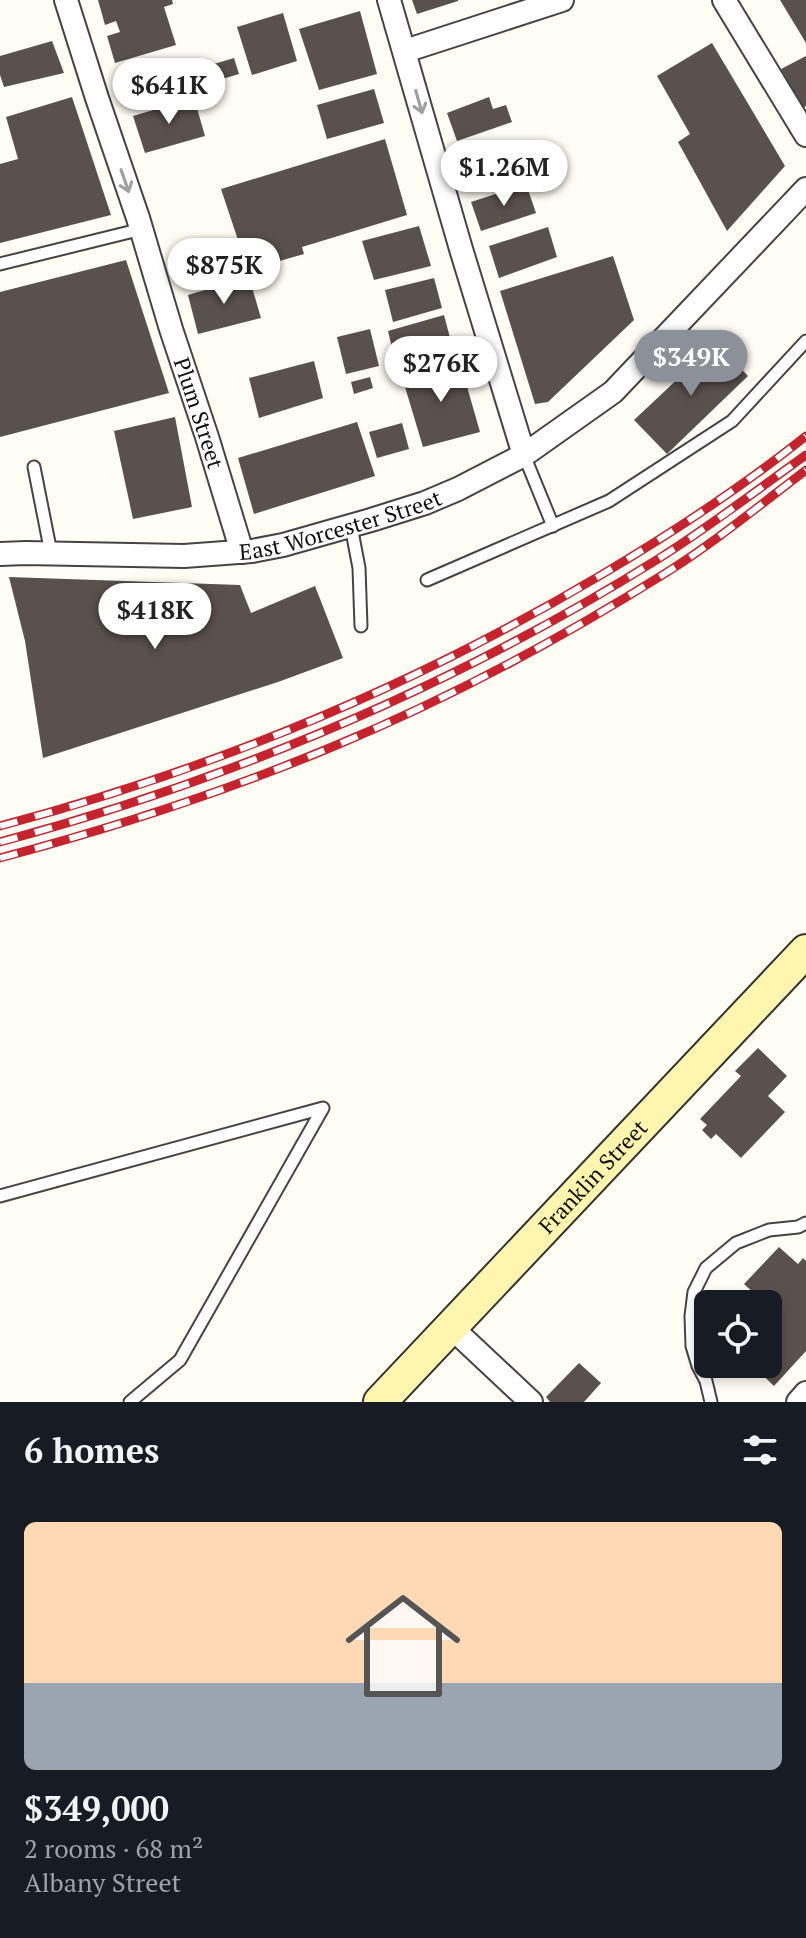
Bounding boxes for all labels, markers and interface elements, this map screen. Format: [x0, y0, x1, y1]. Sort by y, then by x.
pin: $641K [113, 58, 225, 126]
text: $641K [130, 67, 208, 101]
one-way arrow [412, 88, 427, 114]
pin: $1.26M [439, 140, 569, 208]
text: $1.26M [459, 149, 549, 183]
one-way arrow [119, 168, 134, 193]
pin: $875K [168, 238, 280, 306]
text: $875K [185, 247, 263, 281]
pin: $349K [635, 330, 747, 398]
pin: $276K [385, 336, 497, 404]
text: $349K [652, 339, 730, 373]
text: $276K [402, 345, 480, 379]
street label: Plum Street [167, 354, 231, 472]
street label: East Worcester Street [238, 483, 446, 566]
pin: $418K [99, 583, 211, 651]
text: $418K [116, 592, 194, 626]
street label: Franklin Street [532, 1113, 653, 1239]
map controls [694, 1290, 782, 1378]
button: locate [694, 1290, 782, 1378]
text: 6 homes [24, 1428, 159, 1473]
icon: filters [738, 1428, 782, 1472]
icon: home [331, 1574, 475, 1718]
text: $349,000 [24, 1786, 169, 1831]
text: 2 rooms · 68 m² [24, 1831, 203, 1865]
text: Albany Street [24, 1865, 181, 1899]

